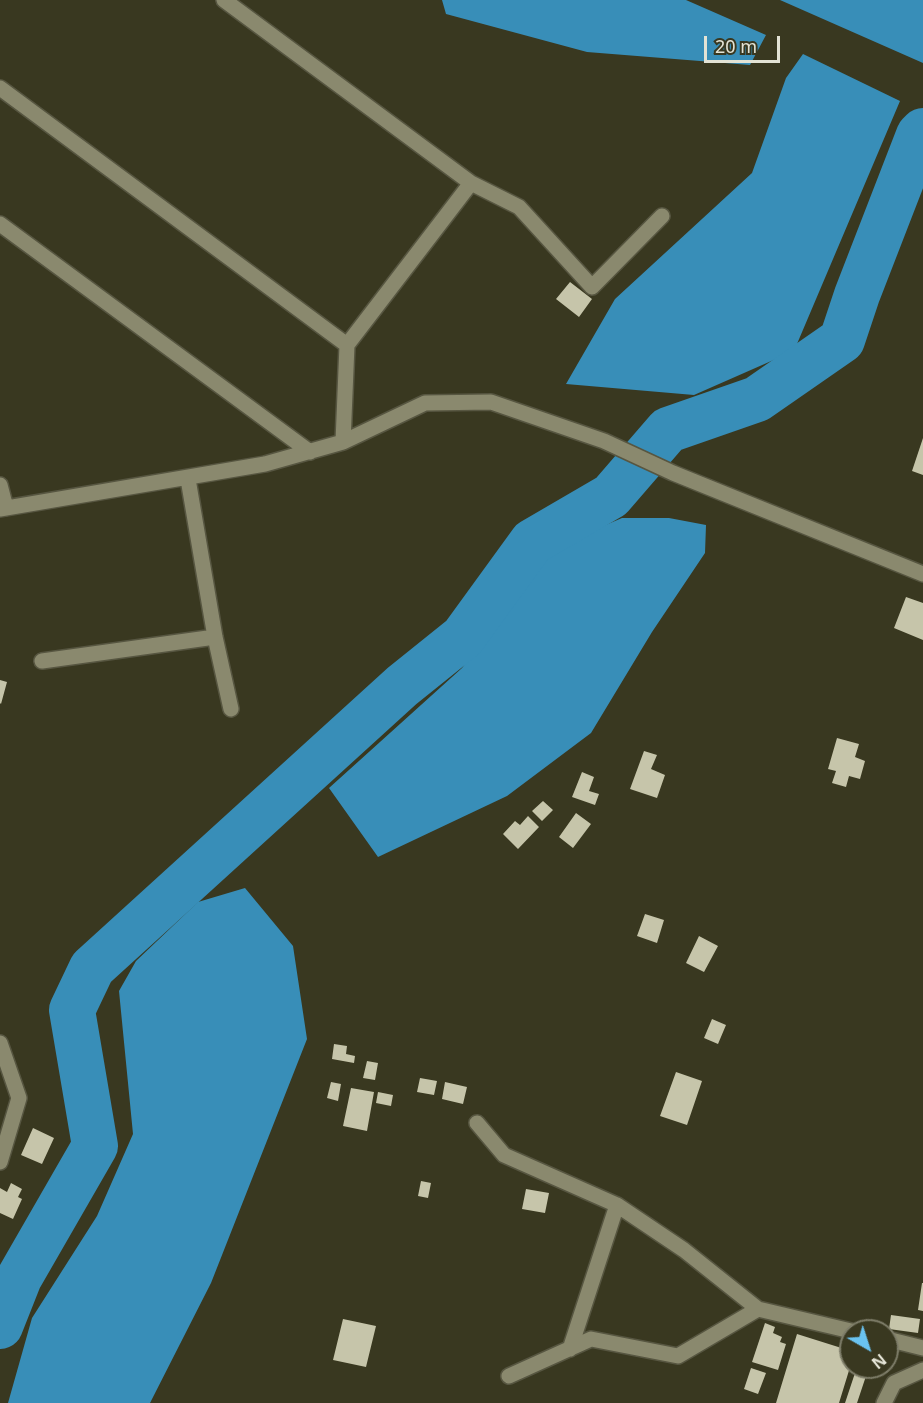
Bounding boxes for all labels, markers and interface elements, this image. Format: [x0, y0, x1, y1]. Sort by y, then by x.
scale bar [707, 24, 784, 62]
text: 20 m [715, 34, 757, 58]
north arrow [839, 1319, 899, 1379]
text: N [867, 1349, 891, 1374]

